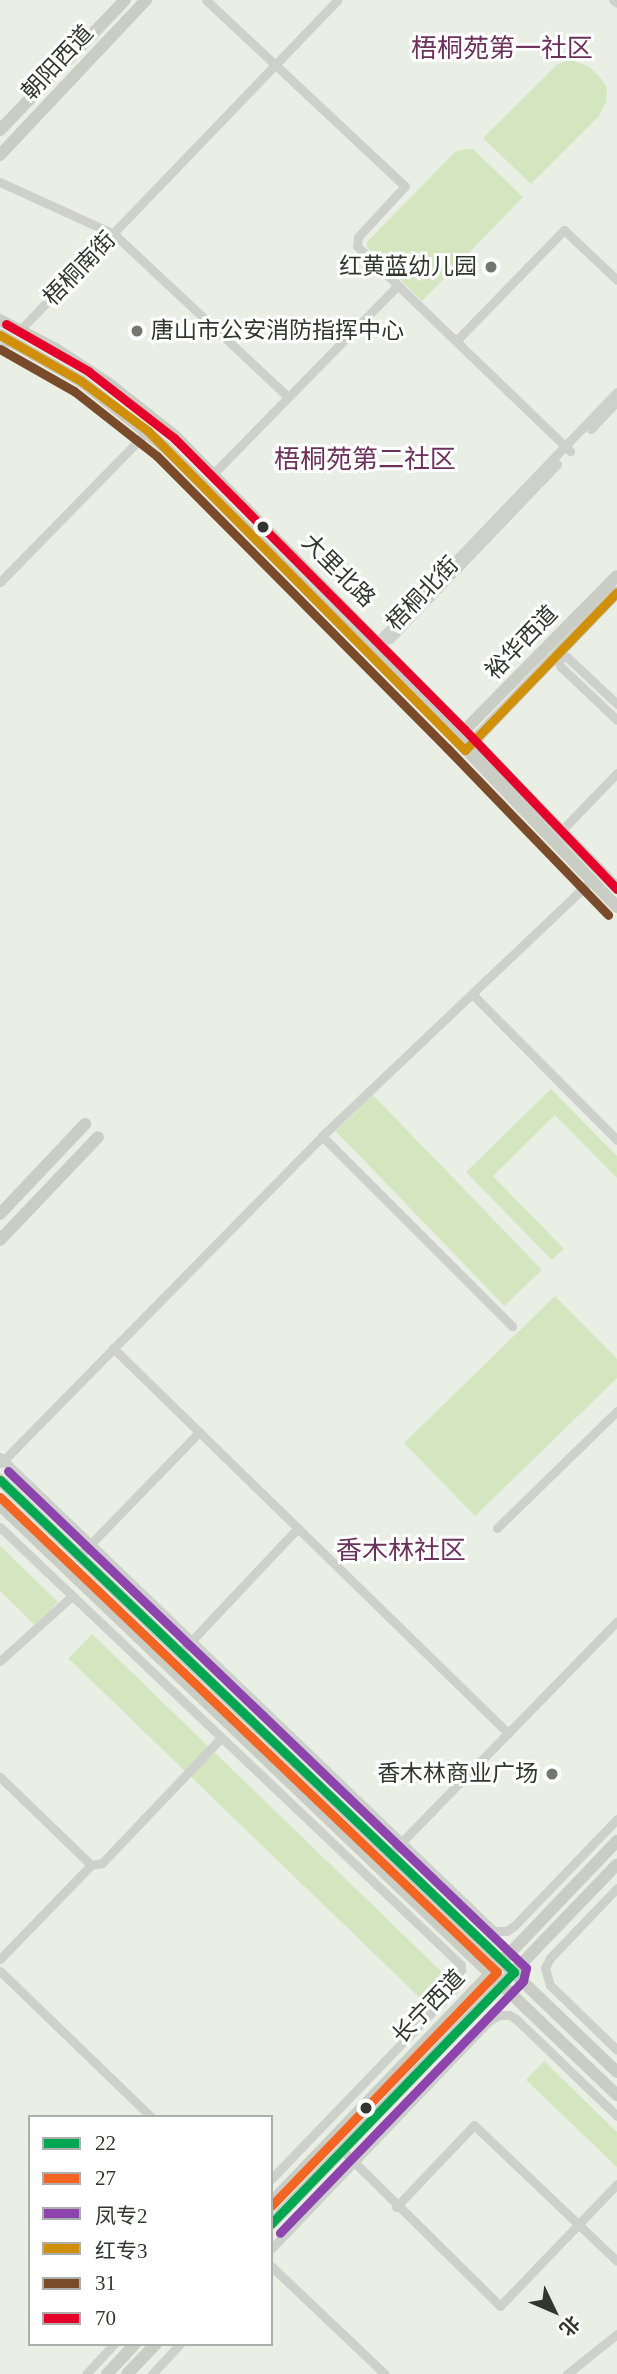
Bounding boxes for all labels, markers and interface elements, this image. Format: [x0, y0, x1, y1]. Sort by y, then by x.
street label: 朝阳西道 [17, 20, 99, 106]
district label: 梧桐苑第一社区 [411, 33, 593, 65]
street label: 梧桐南街 [38, 226, 122, 312]
place label: 红黄蓝幼儿园 [339, 253, 477, 281]
marker: 红黄蓝幼儿园 [483, 259, 499, 275]
place label: 唐山市公安消防指挥中心 [151, 317, 404, 345]
marker: 唐山市公安消防指挥中心 [129, 323, 145, 339]
district label: 梧桐苑第二社区 [274, 444, 456, 476]
unlabelled marker [256, 520, 270, 534]
street label: 大里北路 [296, 529, 380, 613]
street label: 梧桐北街 [381, 551, 465, 637]
street label: 裕华西道 [480, 600, 564, 686]
district label: 香木林社区 [336, 1535, 466, 1567]
place label: 香木林商业广场 [377, 1760, 538, 1788]
marker: 香木林商业广场 [544, 1766, 560, 1782]
street label: 长宁西道 [387, 1964, 471, 2050]
unlabelled marker [359, 2101, 373, 2115]
legend [28, 2115, 273, 2346]
text: 22 [95, 2131, 116, 2155]
text: 27 [95, 2166, 116, 2190]
text: 凤专2 [95, 2204, 148, 2228]
text: 红专3 [95, 2239, 148, 2263]
text: 31 [95, 2271, 116, 2295]
north arrow [519, 2276, 589, 2346]
text: 70 [95, 2306, 116, 2330]
text: 北 [555, 2312, 584, 2340]

